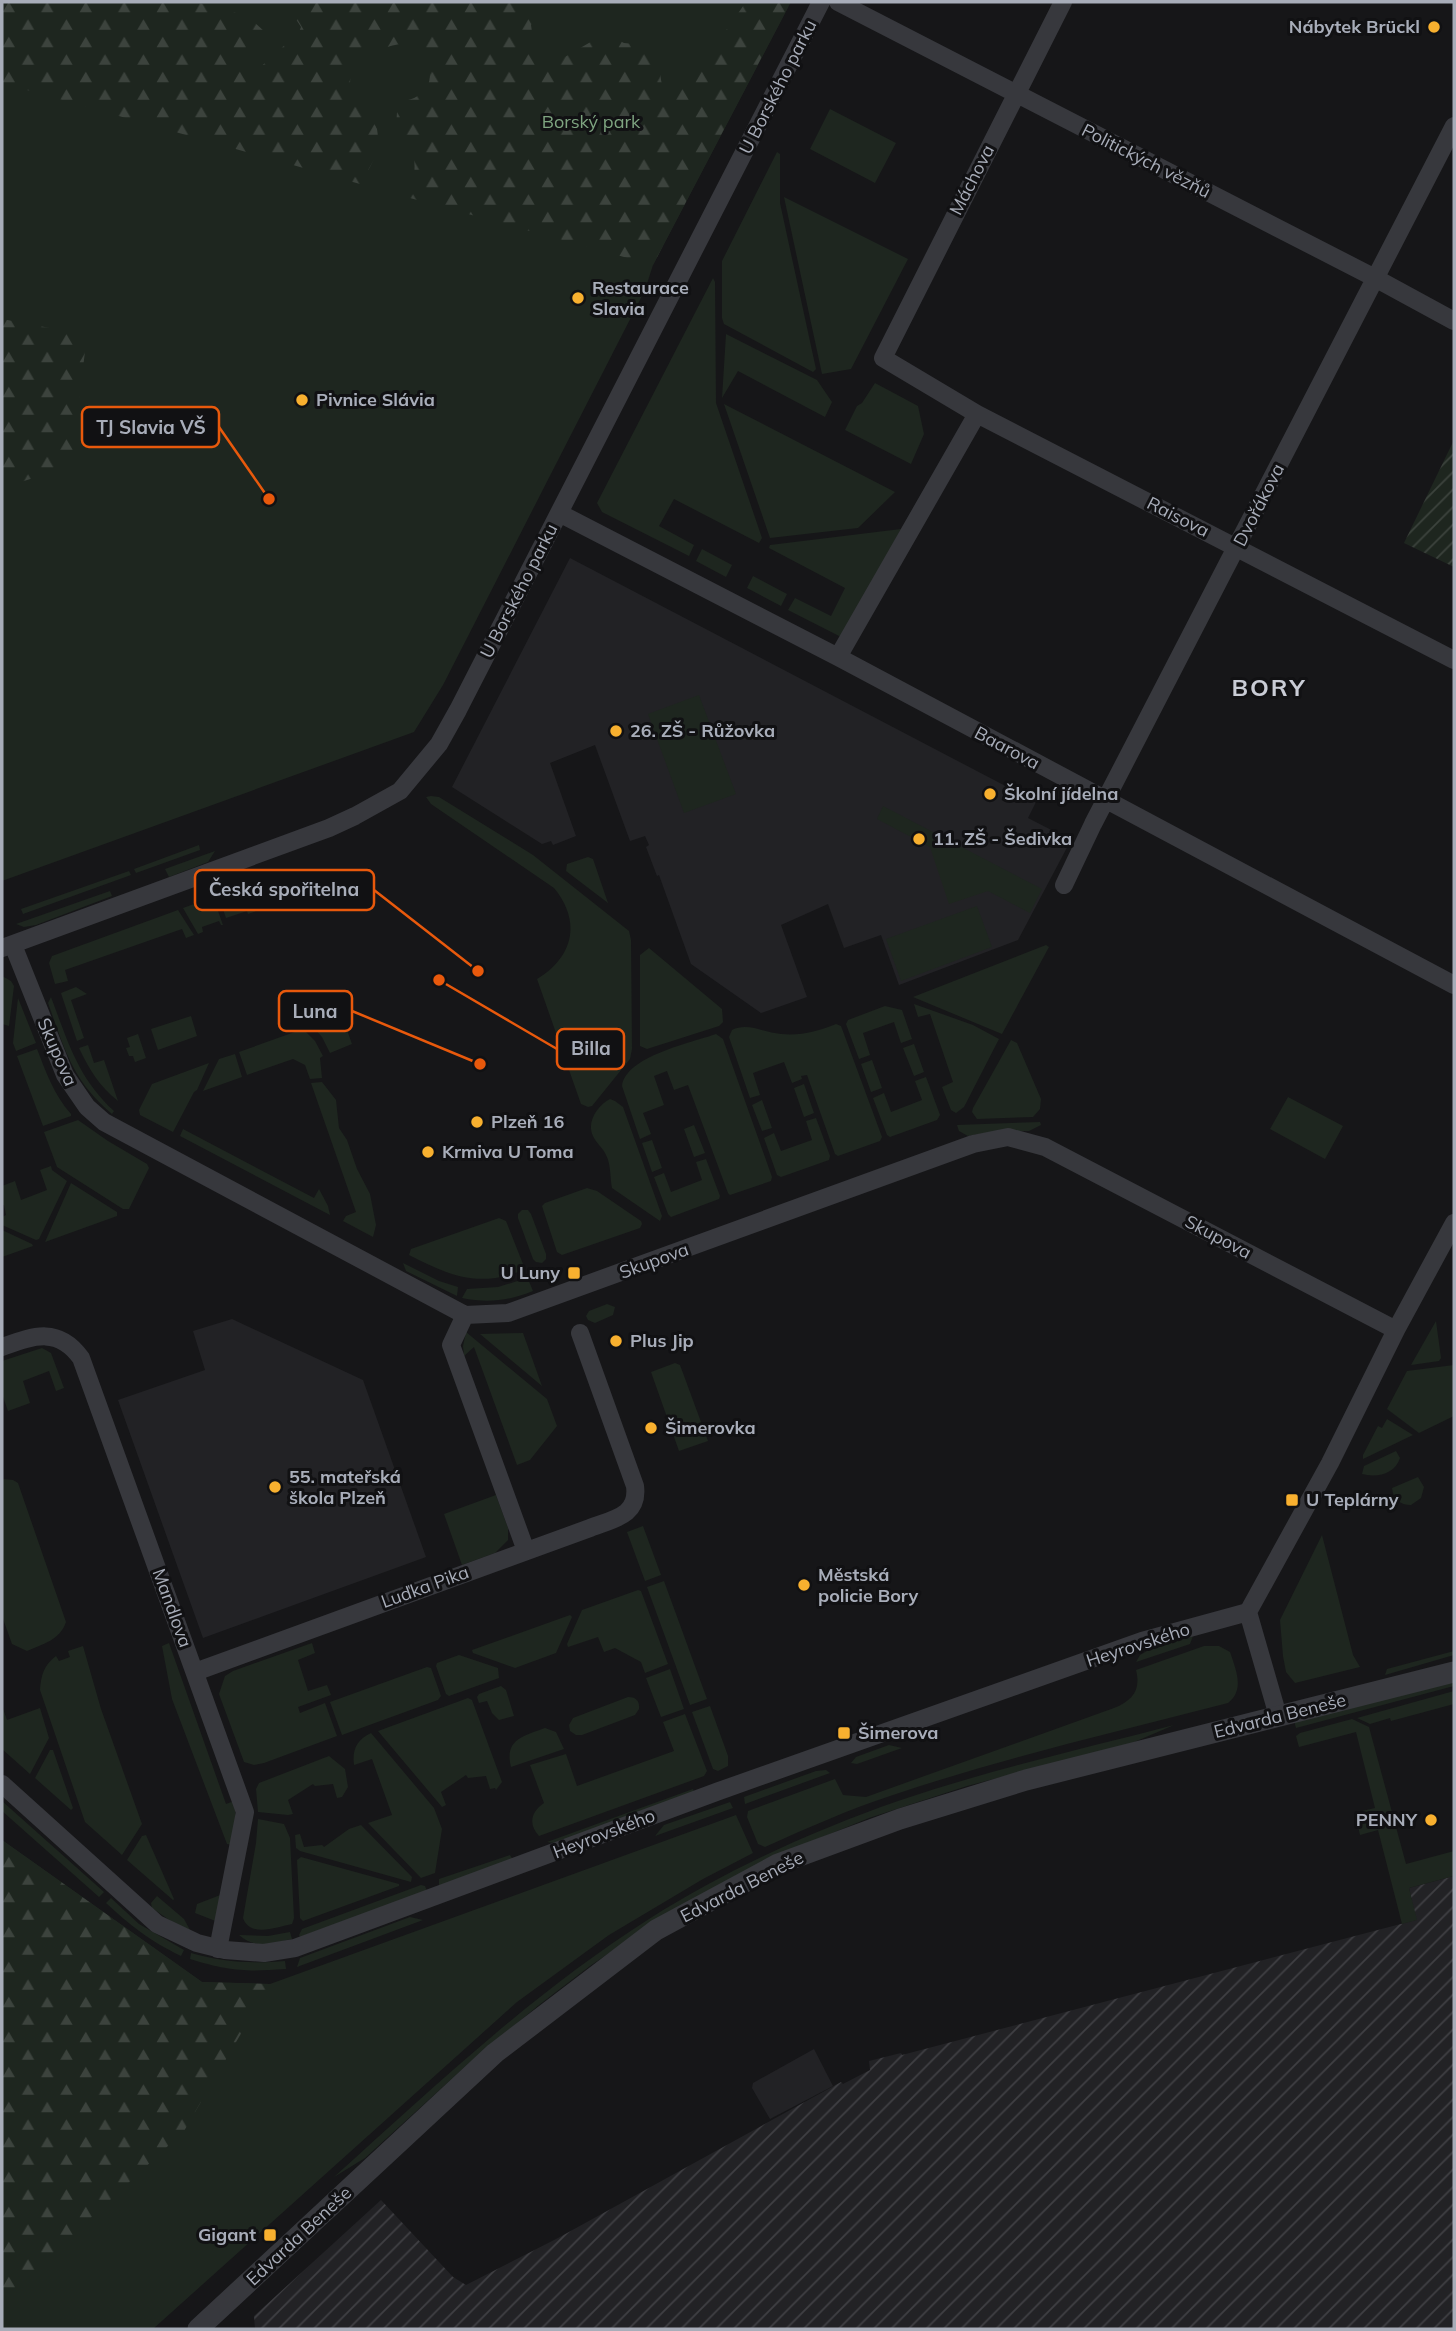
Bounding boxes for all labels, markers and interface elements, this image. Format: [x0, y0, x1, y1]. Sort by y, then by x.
place label: Nábytek Brückl [1289, 15, 1420, 38]
street label: U Borského parku [734, 16, 821, 158]
marker: Nábytek Brückl [1426, 19, 1442, 35]
park label: Borský park [542, 110, 641, 133]
street label: Politických vězňů [1078, 118, 1215, 203]
street label: Máchova [944, 141, 999, 219]
place label: Restaurace Slavia [592, 276, 689, 320]
marker: Restaurace Slavia [570, 290, 586, 306]
place label: Pivnice Slávia [316, 388, 435, 411]
marker: Pivnice Slávia [294, 392, 310, 408]
callout: TJ Slavia VŠ [82, 407, 219, 447]
text: TJ Slavia VŠ [96, 415, 206, 439]
street label: Dvořákova [1228, 460, 1289, 550]
street label: Raisova [1143, 491, 1213, 542]
street label: U Borského parku [475, 520, 562, 662]
district label: BORY [1231, 672, 1307, 702]
place label: 26. ZŠ - Růžovka [630, 719, 775, 742]
street label: Baarova [971, 721, 1044, 774]
marker: 26. ZŠ - Růžovka [608, 723, 624, 739]
place label: Školní jídelna [1004, 782, 1118, 805]
marker: Školní jídelna [982, 786, 998, 802]
place label: 11. ZŠ - Šedivka [933, 827, 1072, 850]
marker: 11. ZŠ - Šedivka [911, 831, 927, 847]
callout: Česká spořitelna [195, 870, 374, 910]
text: Česká spořitelna [209, 877, 359, 901]
callout: Luna [279, 991, 352, 1031]
text: Luna [292, 999, 338, 1023]
street label: Skupova [32, 1014, 83, 1089]
callout: Billa [557, 1029, 624, 1069]
text: Billa [571, 1036, 611, 1060]
place label: Plzeň 16 [491, 1110, 564, 1133]
marker: Plzeň 16 [469, 1114, 485, 1130]
place label: Krmiva U Toma [442, 1140, 574, 1163]
marker: Krmiva U Toma [420, 1144, 436, 1160]
street label: Skupova [1181, 1210, 1255, 1264]
street label: Skupova [616, 1237, 692, 1284]
place label: U Luny [501, 1261, 560, 1284]
marker: U Luny [566, 1265, 582, 1281]
place label: Plus Jip [630, 1329, 694, 1352]
marker: Plus Jip [608, 1333, 624, 1349]
place label: Šimerovka [665, 1416, 756, 1439]
marker: Šimerovka [643, 1420, 659, 1436]
place label: 55. mateřská škola Plzeň [289, 1465, 401, 1509]
marker: 55. mateřská škola Plzeň [267, 1479, 283, 1495]
place label: U Teplárny [1306, 1488, 1399, 1511]
marker: U Teplárny [1284, 1492, 1300, 1508]
street label: Luďka Pika [378, 1560, 472, 1613]
place label: Městská policie Bory [818, 1563, 918, 1607]
street label: Mandlova [148, 1565, 197, 1650]
marker: Městská policie Bory [796, 1577, 812, 1593]
street label: Heyrovského [1083, 1617, 1193, 1672]
street label: Edvarda Beneše [1211, 1688, 1348, 1743]
place label: Šimerova [858, 1721, 939, 1744]
marker: Šimerova [836, 1725, 852, 1741]
street label: Heyrovského [549, 1804, 658, 1864]
place label: PENNY [1356, 1808, 1418, 1831]
marker: PENNY [1423, 1812, 1439, 1828]
street label: Edvarda Beneše [676, 1846, 807, 1928]
street label: Edvarda Beneše [241, 2181, 356, 2290]
place label: Gigant [198, 2223, 256, 2246]
marker: Gigant [262, 2227, 278, 2243]

